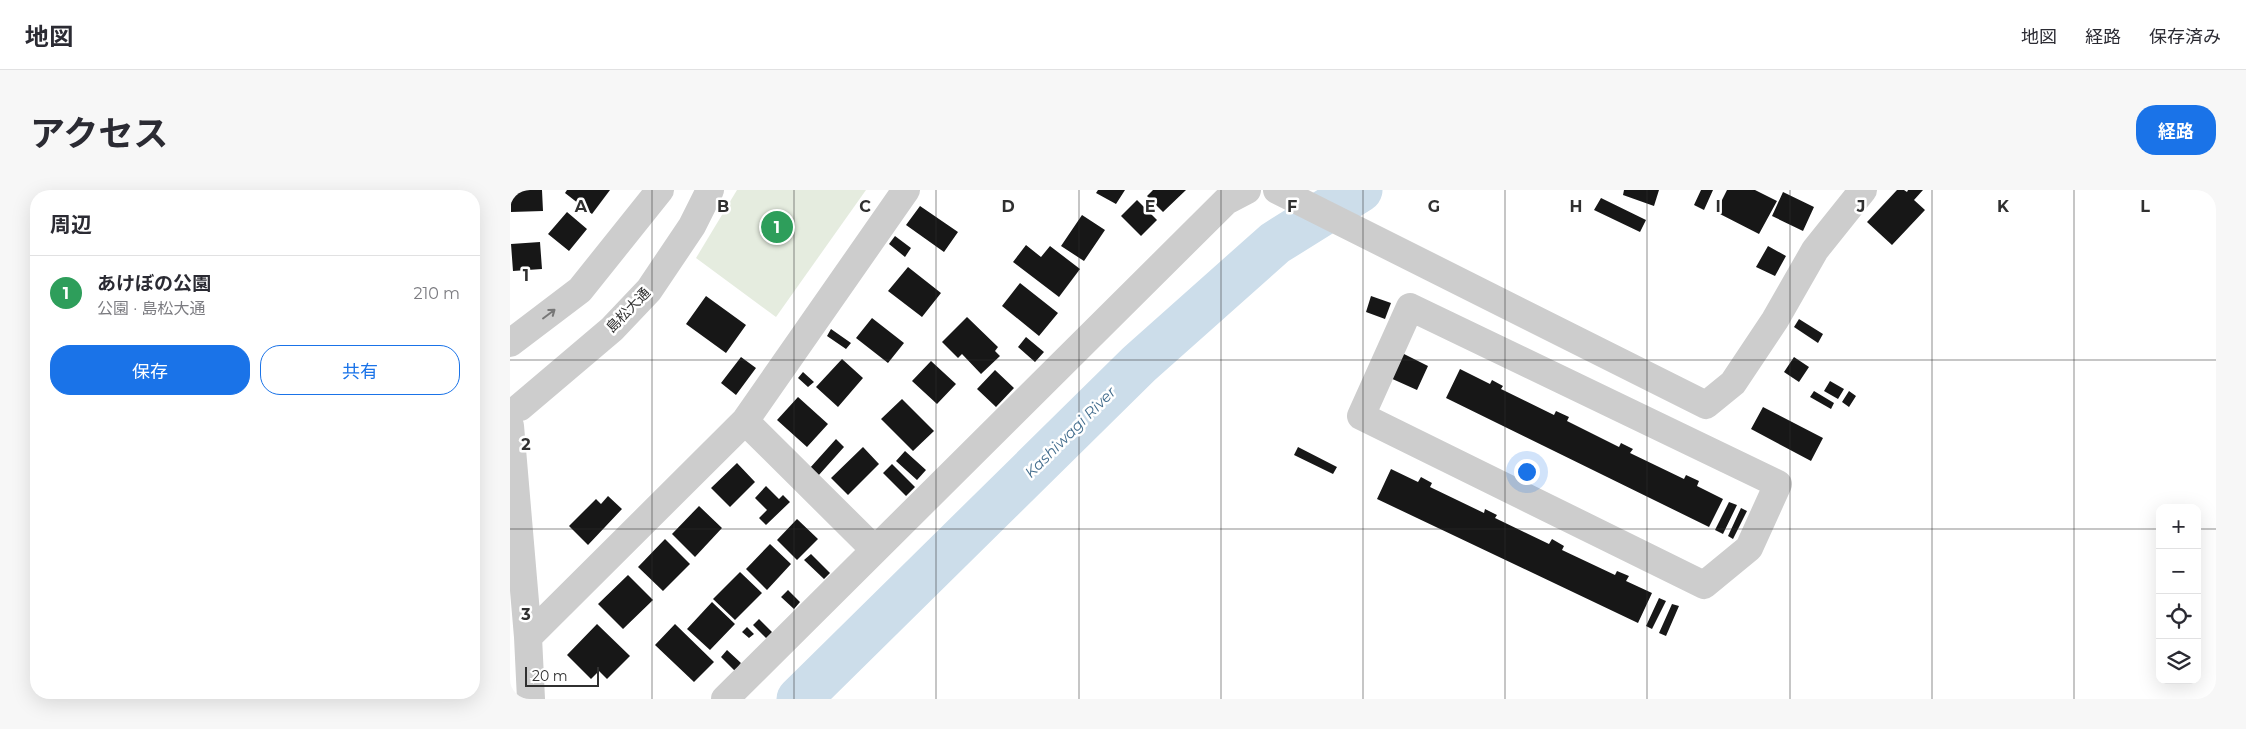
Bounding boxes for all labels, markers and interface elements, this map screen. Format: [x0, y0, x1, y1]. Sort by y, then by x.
text: 地図 [25, 22, 73, 51]
text: 地図 [2021, 26, 2057, 48]
text: 経路 [2085, 26, 2121, 48]
text: 保存済み [2149, 26, 2221, 48]
button: 経路 [2136, 105, 2216, 155]
text: アクセス [30, 112, 168, 155]
text: A [574, 197, 588, 216]
text: B [717, 197, 729, 216]
text: C [859, 197, 871, 216]
text: D [1001, 197, 1015, 216]
text: E [1145, 197, 1155, 216]
text: F [1287, 197, 1297, 216]
text: G [1428, 197, 1440, 216]
text: H [1570, 197, 1582, 216]
text: I [1715, 197, 1721, 216]
text: J [1856, 197, 1865, 216]
text: K [1997, 197, 2010, 216]
text: L [2140, 197, 2150, 216]
pin: 1 [761, 208, 793, 246]
text: 周辺 [50, 212, 92, 237]
text: 1 [523, 266, 529, 285]
text: あけぼの公園 [97, 272, 211, 295]
text: 1 [63, 284, 69, 303]
text: 210 m [413, 284, 460, 303]
street label: 島松大通 [602, 284, 654, 336]
text: 公園 · 島松大通 [97, 299, 205, 318]
one-way arrow [542, 308, 555, 319]
button: 保存 [50, 345, 250, 395]
button: 共有 [260, 345, 460, 395]
water label: Kashiwagi River [1020, 382, 1120, 482]
text: 2 [521, 435, 531, 454]
your location [1514, 459, 1540, 485]
map controls [2156, 504, 2201, 684]
button: + [2156, 504, 2201, 549]
button: − [2156, 549, 2201, 594]
button: locate [2156, 594, 2201, 639]
text: 3 [520, 605, 531, 624]
button: layers [2156, 639, 2201, 684]
scale bar [525, 664, 599, 687]
text: 20 m [532, 667, 568, 685]

